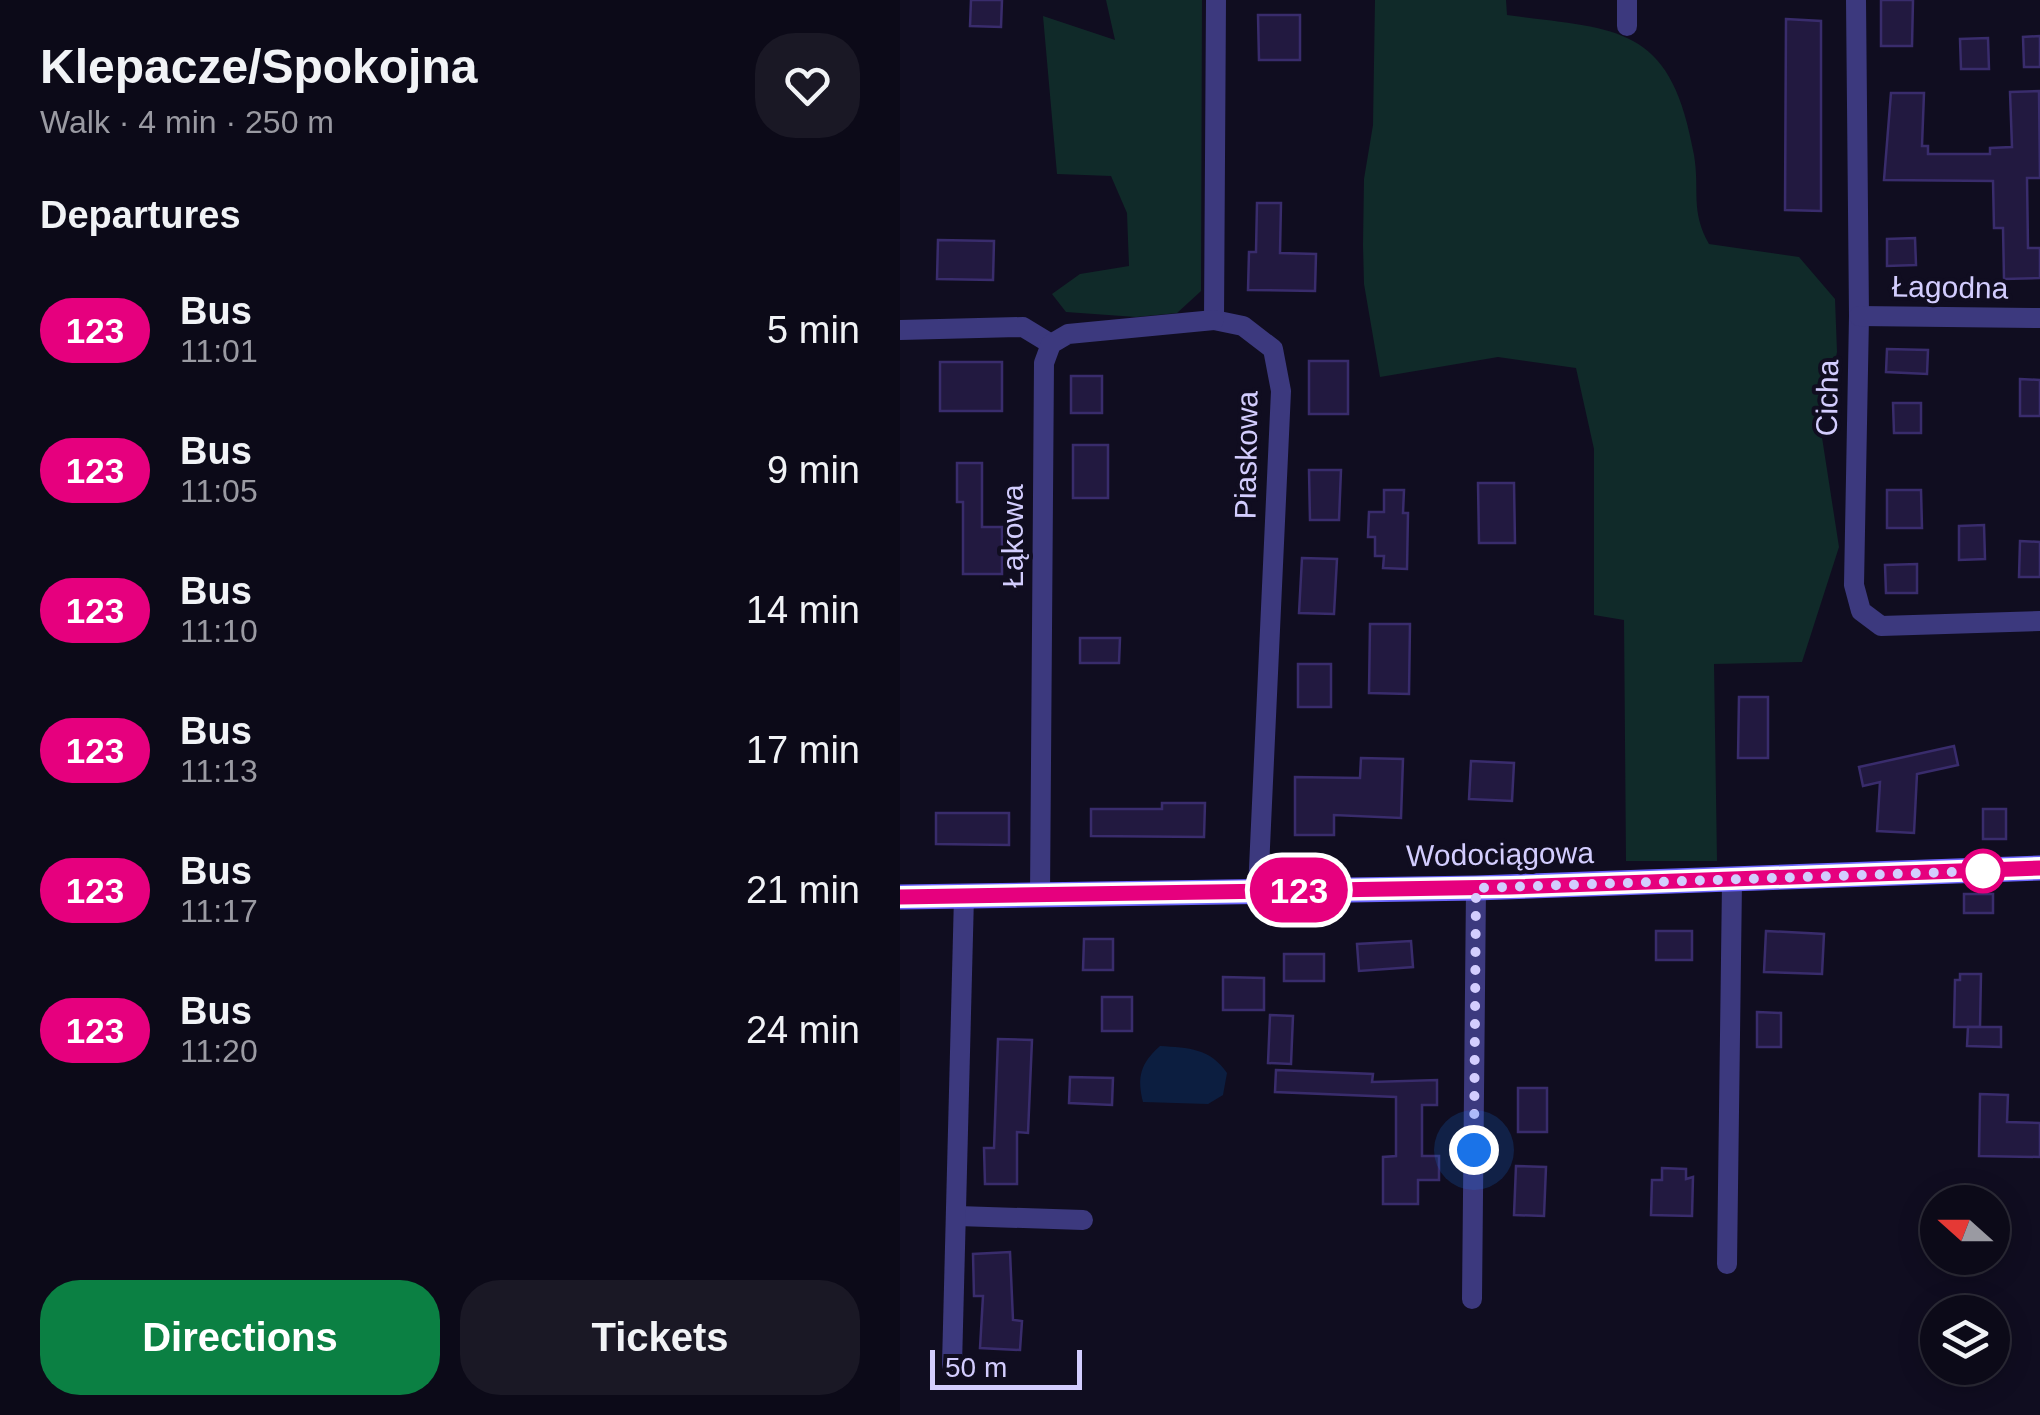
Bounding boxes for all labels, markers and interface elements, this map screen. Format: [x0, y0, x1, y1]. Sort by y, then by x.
button: heart [755, 33, 860, 138]
text: Klepacze/Spokojna [40, 40, 477, 93]
text: Walk · 4 min · 250 m [40, 104, 334, 140]
text: Departures [40, 194, 241, 236]
street label: Łagodna [1891, 269, 2009, 305]
text: Bus [180, 290, 252, 332]
text: 5 min [767, 309, 860, 351]
text: 123 [66, 311, 124, 350]
text: 11:01 [180, 333, 258, 369]
street label: Cicha [1810, 359, 1844, 437]
street label: Piaskowa [1228, 390, 1264, 519]
text: Bus [180, 430, 252, 472]
text: 9 min [767, 449, 860, 491]
text: 123 [66, 451, 124, 490]
text: 11:05 [180, 473, 258, 509]
street label: Łąkowa [996, 484, 1029, 588]
text: Bus [180, 570, 252, 612]
text: 14 min [746, 589, 860, 631]
text: 123 [66, 591, 124, 630]
text: 11:10 [180, 613, 258, 649]
text: Bus [180, 710, 252, 752]
text: 17 min [746, 729, 860, 771]
text: 123 [66, 731, 124, 770]
text: 11:13 [180, 753, 258, 789]
street label: Wodociągowa [1406, 836, 1595, 872]
text: Bus [180, 850, 252, 892]
unlabelled marker [1962, 850, 2004, 892]
line badge: 123 [1242, 858, 1356, 922]
text: 21 min [746, 869, 860, 911]
text: 123 [66, 871, 124, 910]
text: 123 [1270, 871, 1328, 910]
text: 11:17 [180, 893, 258, 929]
text: Bus [180, 990, 252, 1032]
text: 24 min [746, 1009, 860, 1051]
text: 123 [66, 1011, 124, 1050]
text: 11:20 [180, 1033, 258, 1069]
your location [1449, 1125, 1499, 1175]
north arrow [1920, 1185, 2010, 1275]
map controls [1920, 1185, 2010, 1385]
button: Directions [40, 1280, 440, 1395]
button: Tickets [460, 1280, 860, 1395]
button: layers [1920, 1295, 2010, 1385]
scale bar [930, 1345, 1082, 1390]
text: 50 m [945, 1352, 1007, 1383]

